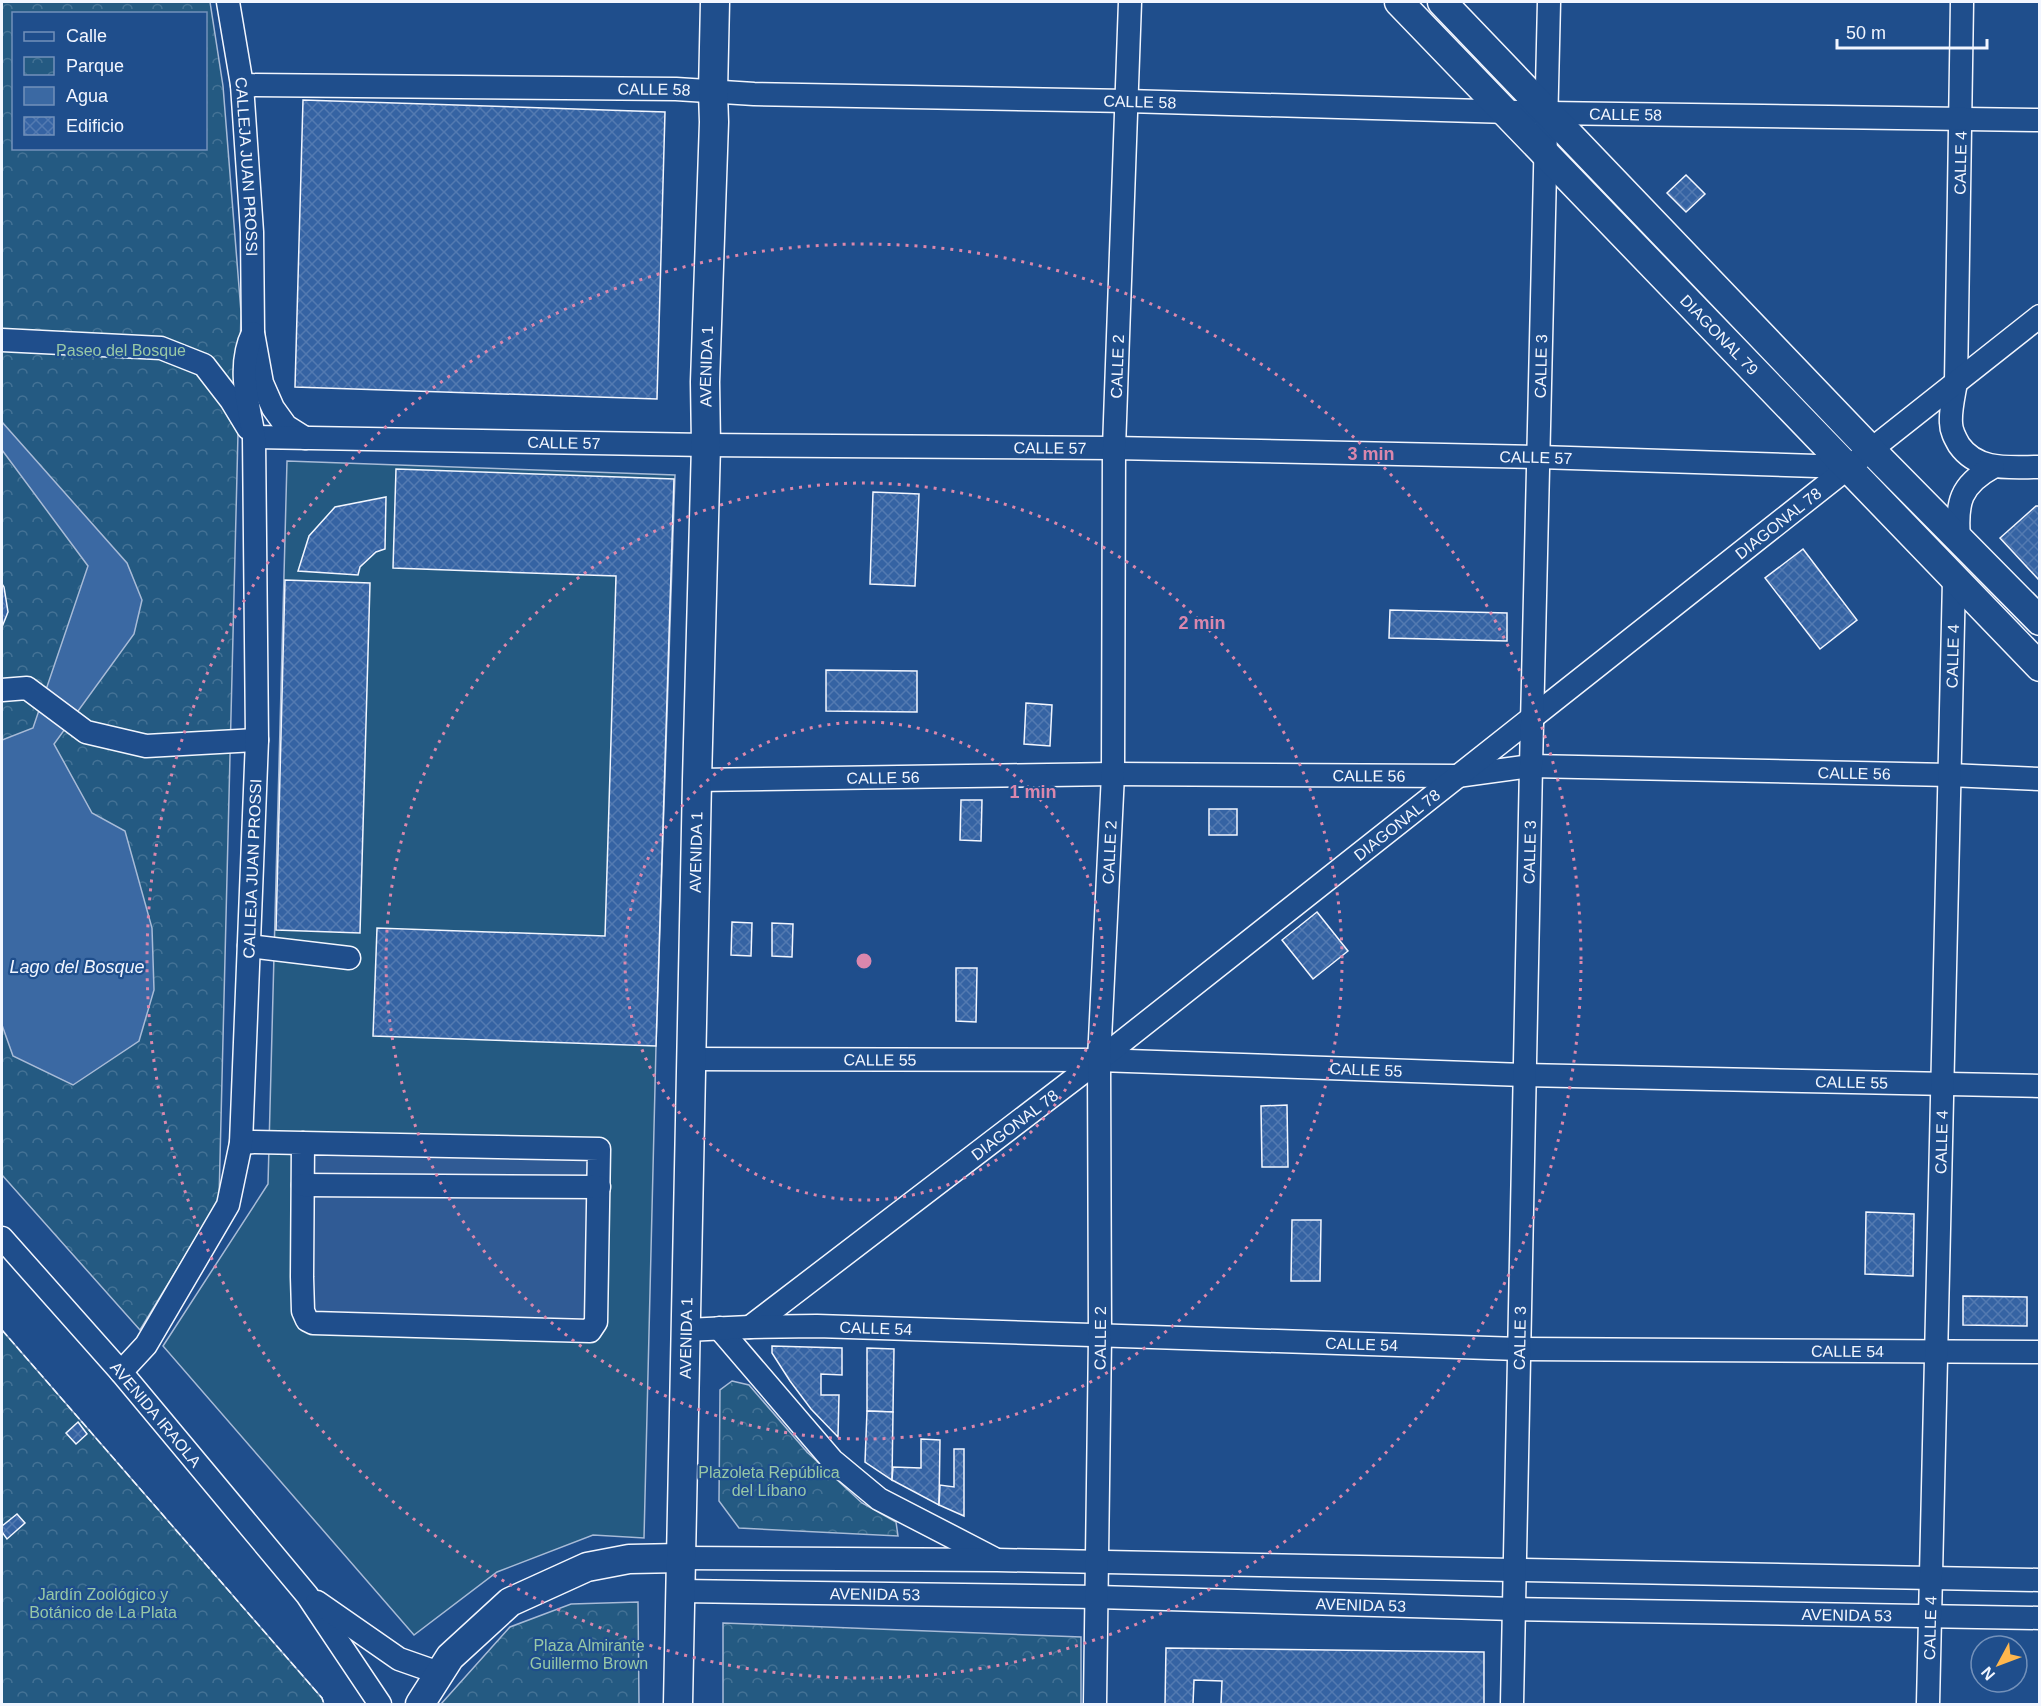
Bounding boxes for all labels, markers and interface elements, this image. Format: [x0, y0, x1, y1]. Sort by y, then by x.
legend [12, 12, 207, 150]
scale bar [1837, 12, 1987, 50]
text: 50 m [1846, 23, 1886, 43]
text: Calle [66, 26, 107, 46]
text: Parque [66, 56, 124, 76]
street label: CALLEJA JUAN PROSSI [232, 76, 260, 256]
street label: CALLE 58 [617, 80, 691, 99]
text: Agua [66, 86, 109, 106]
street label: CALLE 58 [1103, 93, 1177, 111]
street label: CALLE 58 [1589, 106, 1662, 124]
text: Edificio [66, 116, 124, 136]
street label: CALLE 4 [1951, 131, 1970, 195]
street label: DIAGONAL 79 [1677, 291, 1762, 379]
street label: AVENIDA 1 [697, 325, 716, 407]
street label: CALLE 2 [1108, 334, 1127, 399]
street label: CALLE 3 [1532, 334, 1550, 399]
park label: Paseo del Bosque [56, 342, 186, 359]
street label: CALLE 57 [527, 434, 601, 452]
street label: CALLE 57 [1013, 439, 1087, 457]
text: 3 min [1347, 444, 1395, 464]
street label: CALLE 57 [1499, 448, 1573, 467]
street label: DIAGONAL 78 [1732, 484, 1825, 563]
text: 2 min [1178, 613, 1226, 633]
street label: CALLE 4 [1943, 624, 1962, 689]
street label: CALLE 56 [1818, 764, 1891, 783]
street label: CALLE 56 [1332, 767, 1406, 785]
street label: CALLE 56 [846, 769, 920, 787]
street label: CALLEJA JUAN PROSSI [240, 779, 264, 959]
text: 1 min [1009, 782, 1057, 802]
street label: DIAGONAL 78 [1351, 786, 1443, 864]
street label: AVENIDA 1 [687, 811, 705, 893]
street label: CALLE 2 [1100, 820, 1120, 885]
street label: CALLE 3 [1521, 820, 1539, 884]
centre of rings [854, 951, 874, 971]
water label: Lago del Bosque [9, 957, 145, 977]
street label: CALLE 55 [843, 1051, 917, 1069]
street label: CALLE 55 [1329, 1060, 1403, 1080]
street label: CALLE 55 [1815, 1073, 1888, 1092]
street label: DIAGONAL 78 [968, 1087, 1061, 1164]
street label: CALLE 4 [1932, 1110, 1951, 1174]
street label: AVENIDA 1 [677, 1297, 695, 1379]
street label: CALLE 2 [1092, 1306, 1109, 1370]
street label: CALLE 3 [1511, 1306, 1529, 1370]
street label: CALLE 54 [839, 1319, 913, 1338]
street label: CALLE 54 [1325, 1335, 1398, 1354]
street label: CALLE 54 [1811, 1343, 1884, 1360]
street label: AVENIDA IRAOLA [107, 1359, 205, 1471]
park label: Plazoleta República del Líbano [698, 1464, 840, 1499]
street label: AVENIDA 53 [830, 1585, 920, 1603]
park label: Jardín Zoológico y Botánico de La Plata [29, 1586, 177, 1621]
street label: AVENIDA 53 [1315, 1595, 1406, 1615]
street label: CALLE 4 [1921, 1596, 1939, 1660]
street label: AVENIDA 53 [1801, 1606, 1892, 1624]
north arrow [1969, 1634, 2029, 1694]
park label: Plaza Almirante Guillermo Brown [530, 1637, 648, 1672]
text: N [1978, 1664, 1998, 1683]

